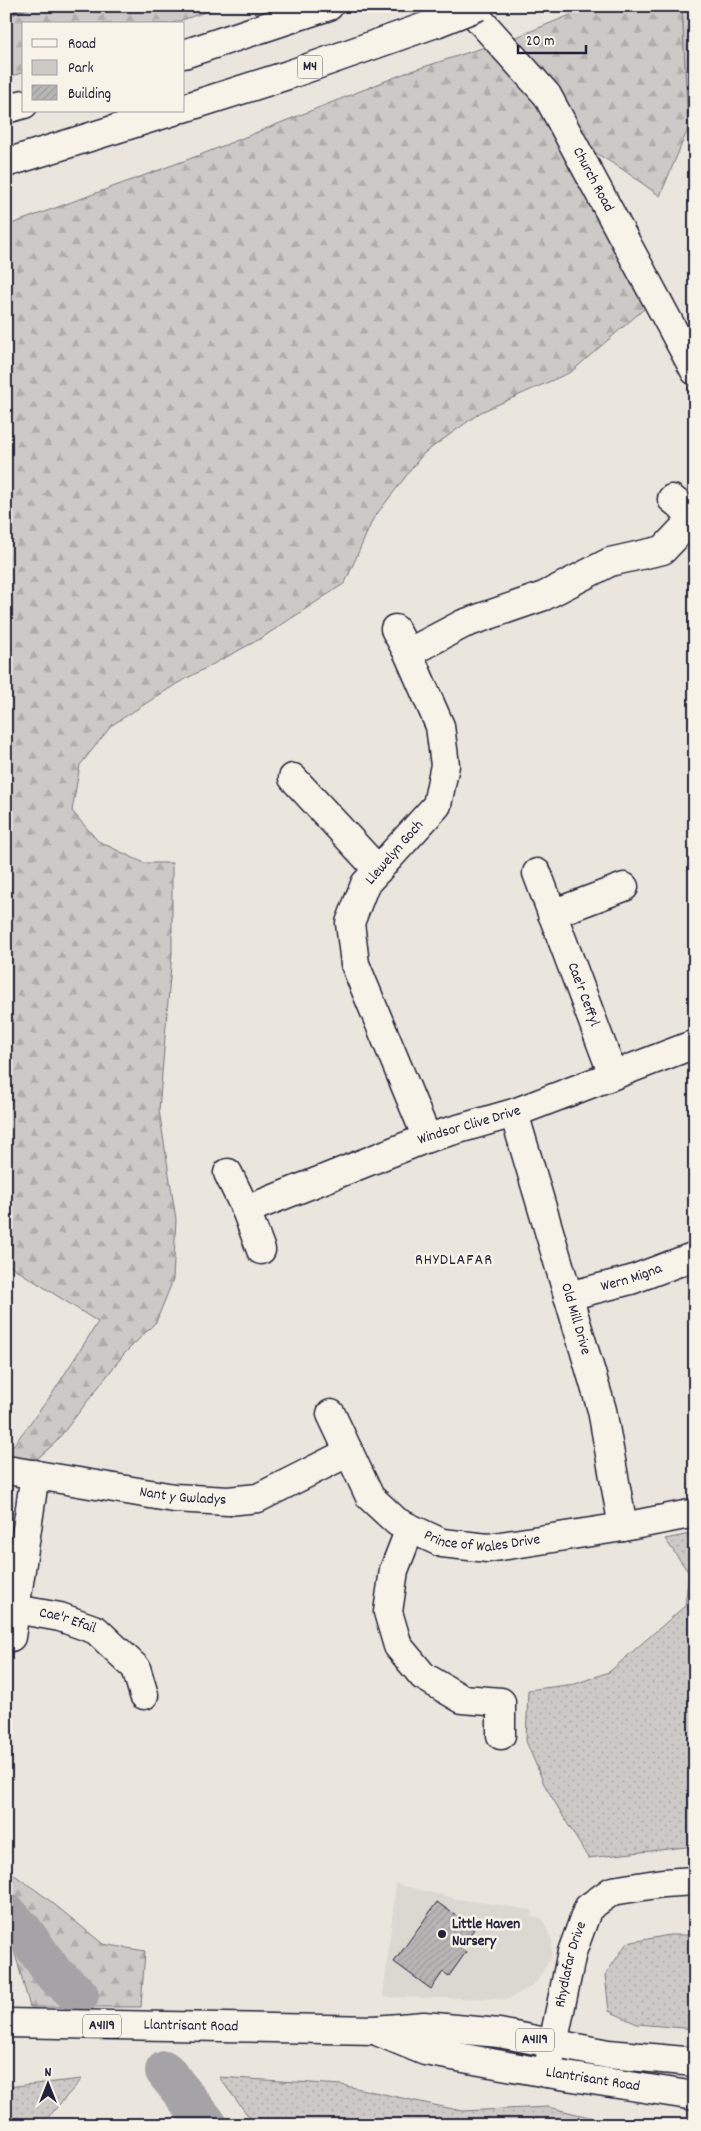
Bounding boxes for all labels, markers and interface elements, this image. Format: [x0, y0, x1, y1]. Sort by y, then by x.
legend [22, 22, 185, 112]
scale bar [518, 22, 586, 54]
text: 20 m [526, 31, 554, 53]
text: Road [68, 34, 96, 56]
road number: M4 [298, 56, 322, 78]
text: Park [68, 58, 94, 80]
text: Building [68, 84, 111, 106]
street label: Church Road [566, 144, 619, 216]
street label: Llewelyn Goch [361, 816, 430, 890]
street label: Cae'r Ceffyl [561, 959, 605, 1030]
street label: Windsor Clive Drive [415, 1100, 525, 1152]
district label: RHYDLAFAR [415, 1249, 493, 1272]
street label: Wern Migna [599, 1258, 666, 1298]
street label: Old Mill Drive [554, 1281, 596, 1358]
street label: Nant y Gwladys [138, 1481, 227, 1512]
street label: Prince of Wales Drive [420, 1525, 542, 1559]
street label: Cae'r Efail [37, 1602, 99, 1640]
place label: Little Haven Nursery [452, 1914, 520, 1953]
street label: Rhydlafar Drive [550, 1918, 593, 2010]
marker: Little Haven Nursery [436, 1928, 448, 1940]
road number: A4119 [83, 2014, 121, 2038]
street label: Llantrisant Road [143, 2015, 239, 2038]
road number: A4119 [516, 2028, 554, 2052]
north arrow [22, 2058, 72, 2108]
street label: Llantrisant Road [544, 2062, 641, 2098]
text: N [45, 2063, 52, 2083]

